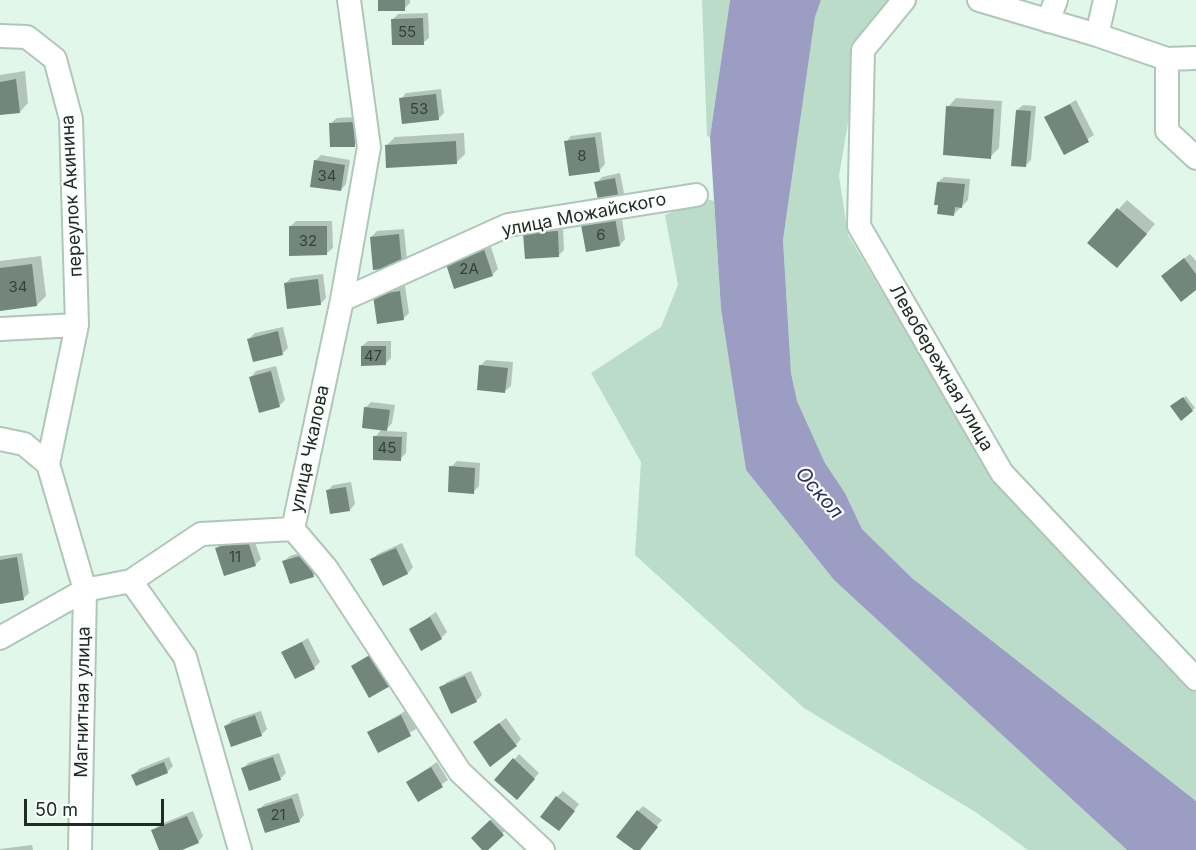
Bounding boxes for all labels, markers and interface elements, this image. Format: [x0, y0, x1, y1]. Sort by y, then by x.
house number: 55 [398, 23, 416, 41]
house number: 53 [410, 100, 428, 118]
street label: переулок Акинина [57, 114, 87, 278]
house number: 8 [577, 147, 587, 165]
house number: 34 [318, 167, 336, 185]
street label: улица Можайского [500, 188, 668, 242]
house number: 6 [596, 226, 606, 244]
house number: 32 [299, 232, 317, 250]
house number: 2А [459, 260, 479, 278]
house number: 34 [9, 278, 27, 296]
street label: Левобережная улица [884, 281, 998, 455]
house number: 47 [364, 347, 382, 365]
street label: улица Чкалова [286, 383, 334, 515]
house number: 45 [378, 439, 396, 457]
water label: Оскол [790, 462, 848, 524]
house number: 11 [229, 548, 241, 566]
street label: Магнитная улица [71, 626, 95, 778]
scale bar [27, 787, 166, 825]
text: 50 m [35, 799, 78, 820]
house number: 21 [270, 806, 286, 824]

